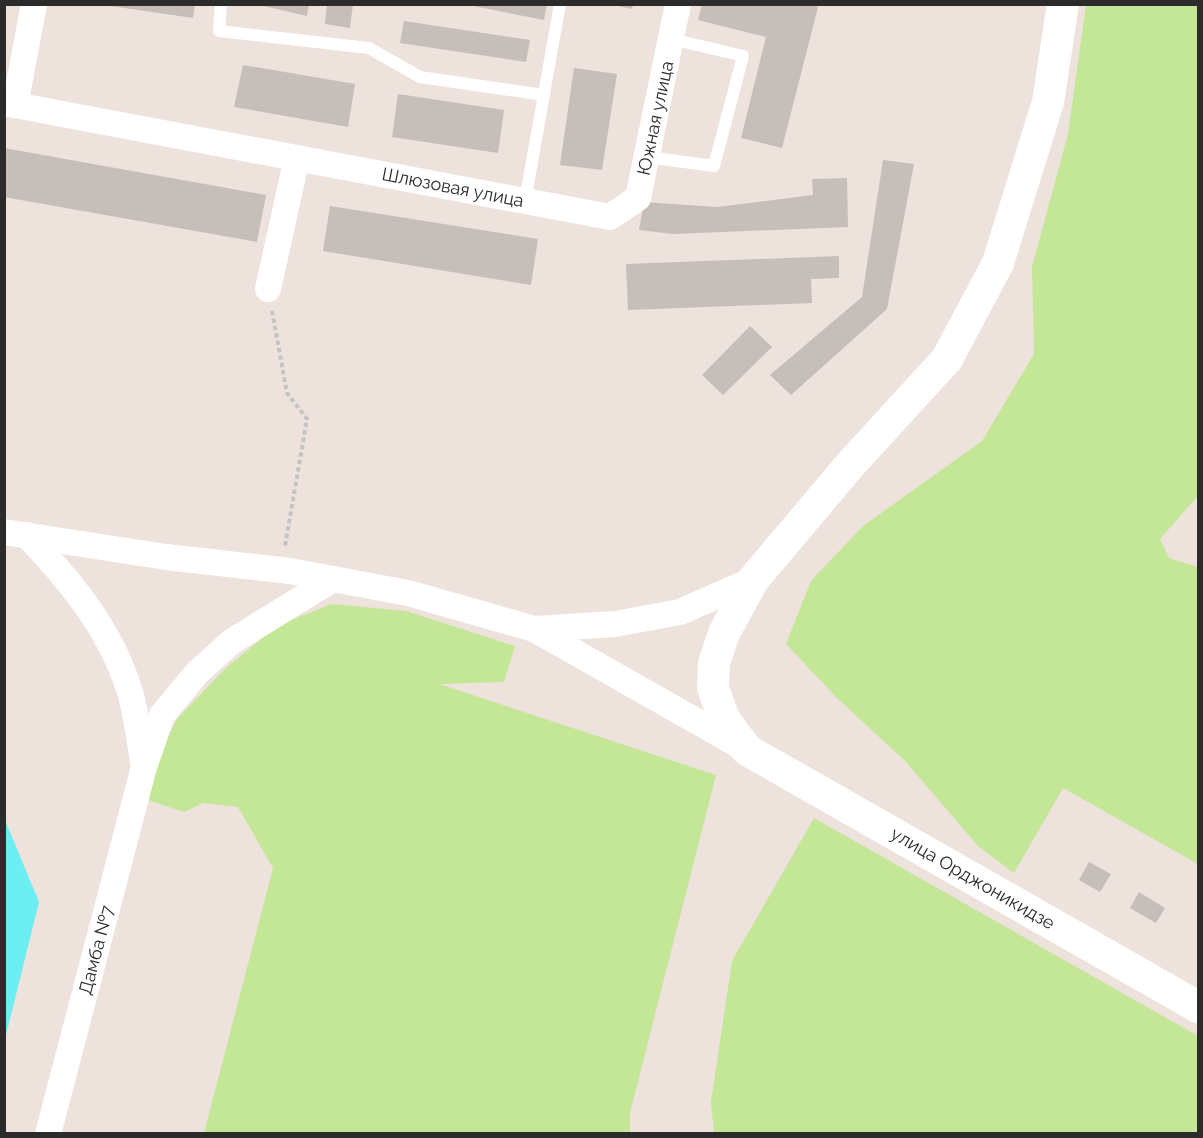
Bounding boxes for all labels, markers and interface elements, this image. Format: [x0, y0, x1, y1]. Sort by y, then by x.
street label: Южная улица [633, 59, 677, 177]
street label: Шлюзовая улица [380, 163, 526, 211]
street label: улица Орджоникидзе [887, 822, 1059, 934]
street label: Дамба №7 [74, 903, 118, 997]

